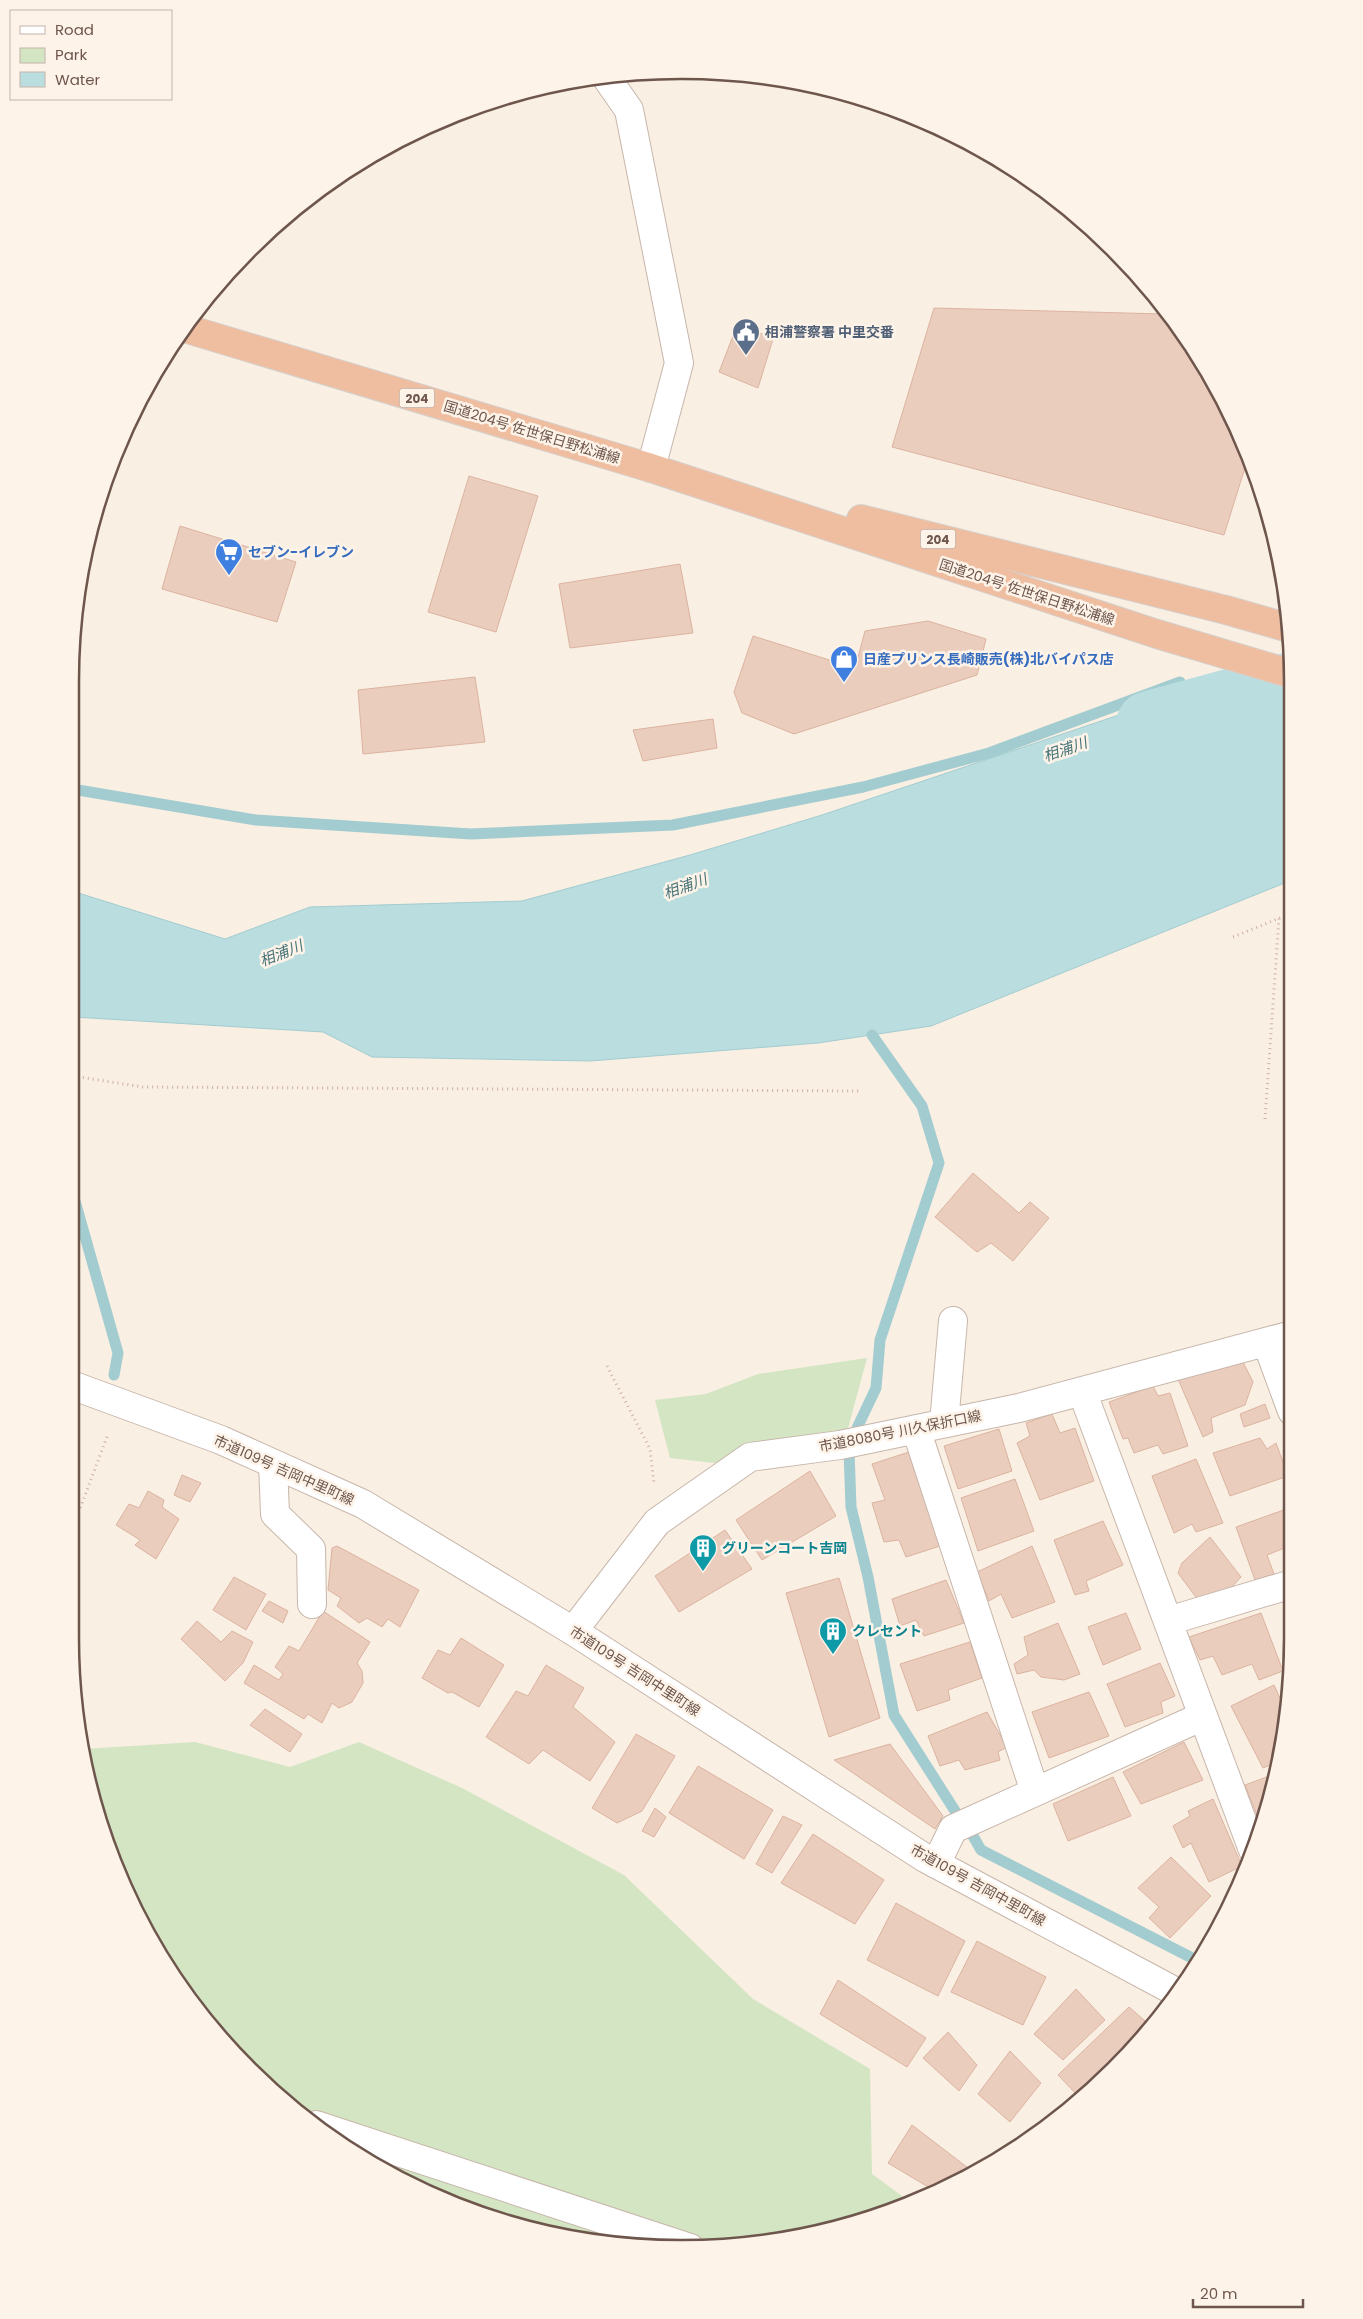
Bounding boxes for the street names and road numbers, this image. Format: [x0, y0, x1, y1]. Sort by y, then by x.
road number: 204 [400, 388, 434, 408]
street label: 国道204号 佐世保日野松浦線 [441, 396, 623, 468]
road number: 204 [920, 530, 956, 548]
street label: 国道204号 佐世保日野松浦線 [937, 554, 1117, 630]
street label: 市道8080号 川久保折口線 [817, 1405, 983, 1457]
street label: 市道109号 吉岡中里町線 [211, 1430, 357, 1510]
street label: 市道109号 吉岡中里町線 [566, 1621, 704, 1721]
street label: 市道109号 吉岡中里町線 [907, 1839, 1049, 1931]

